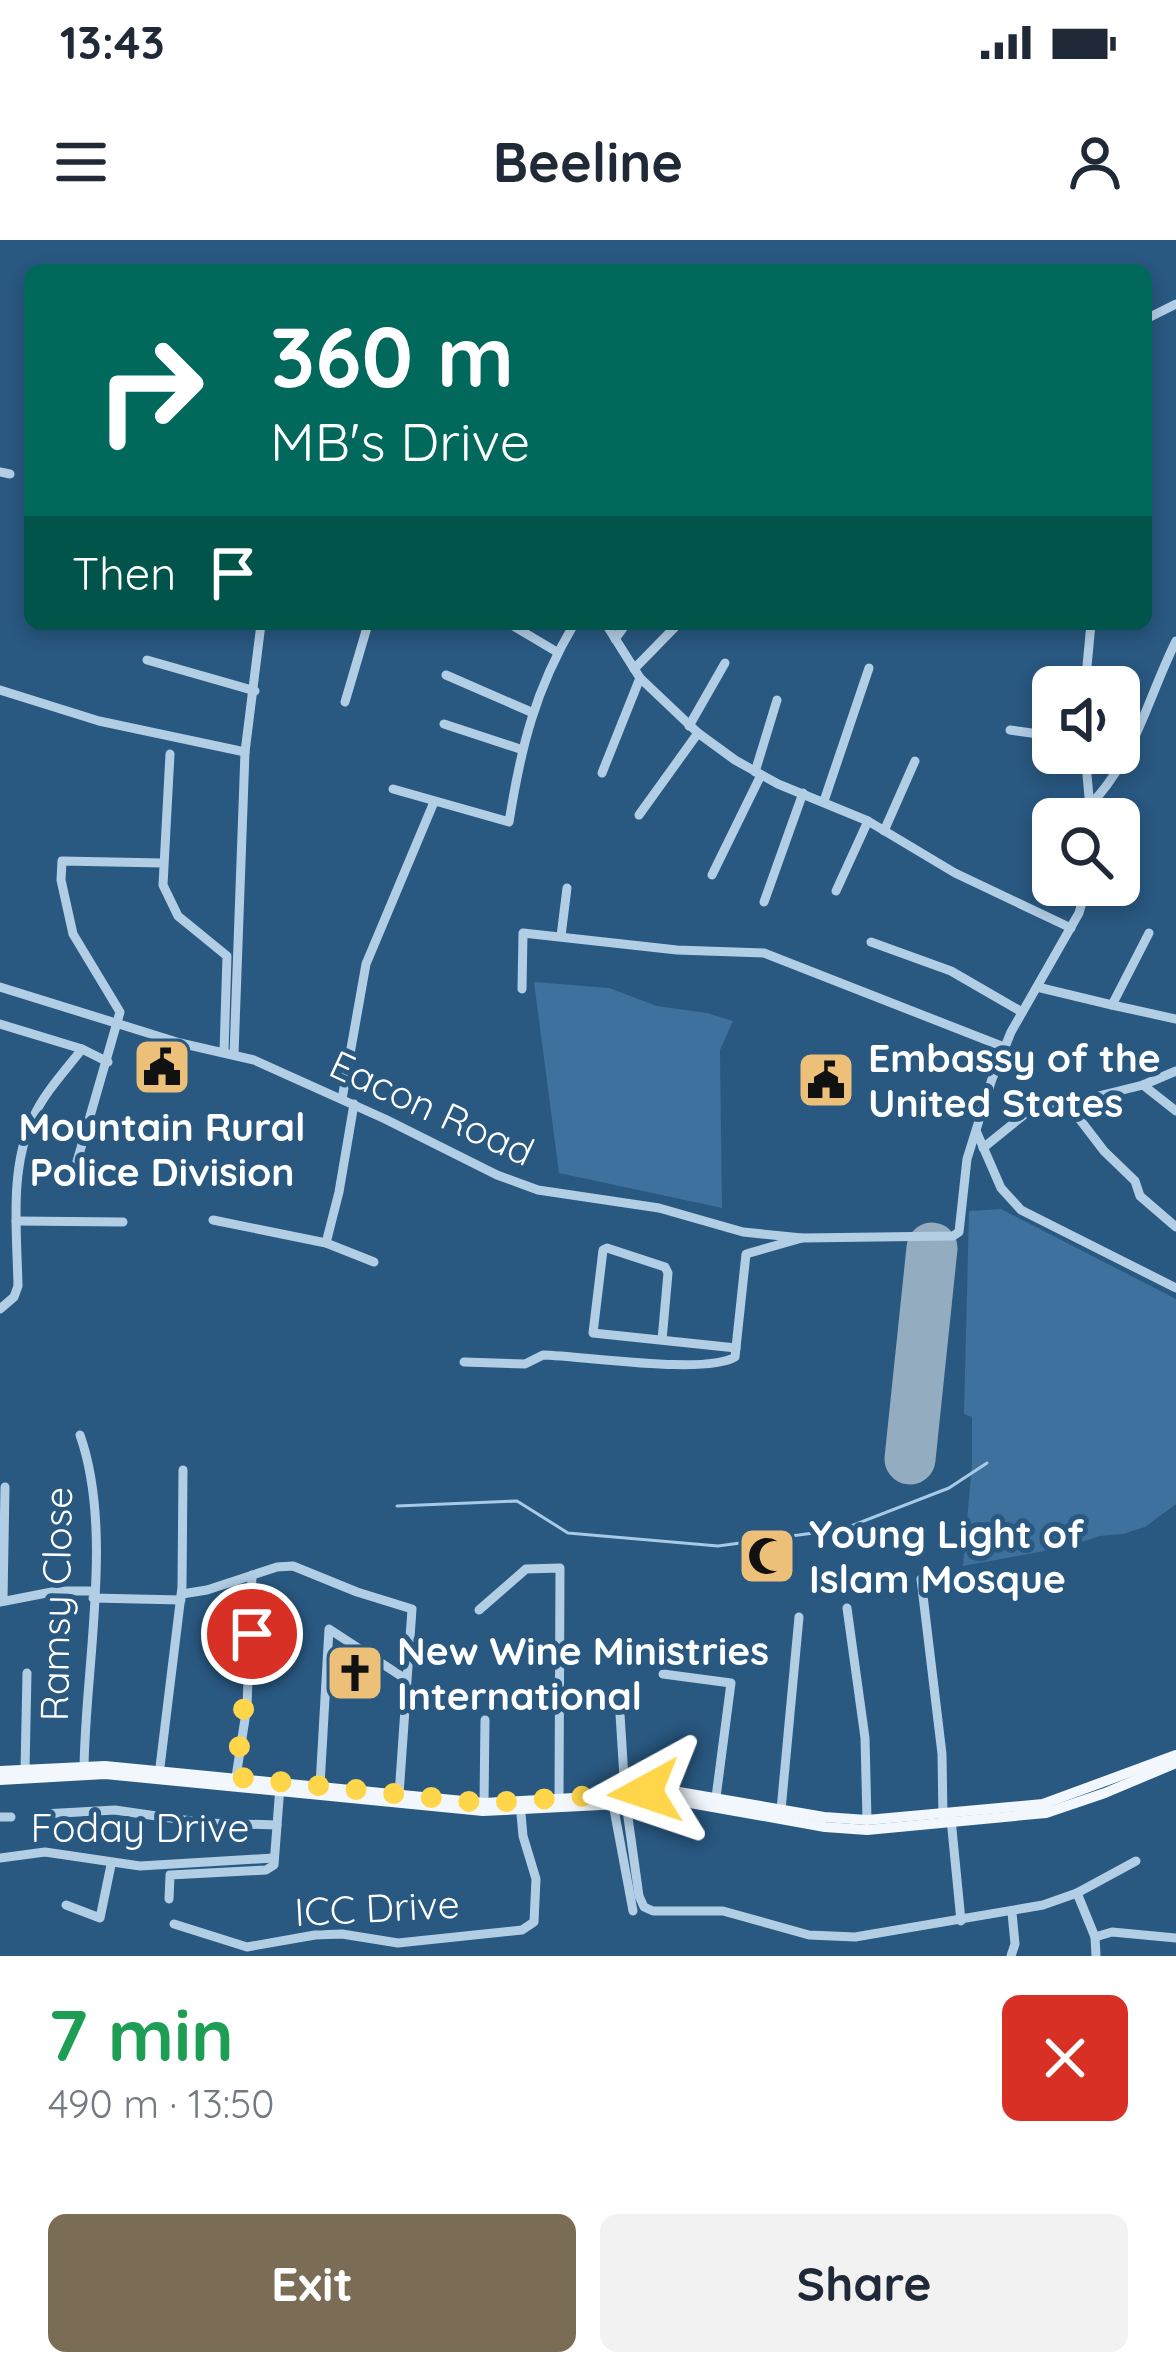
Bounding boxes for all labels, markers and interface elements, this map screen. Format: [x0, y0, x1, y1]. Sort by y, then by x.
text: 13:43 [60, 14, 165, 70]
text: Beeline [493, 128, 683, 196]
icon: menu [48, 129, 114, 195]
icon: person [1062, 129, 1128, 195]
text: 360 m [270, 303, 514, 408]
icon: right [72, 312, 228, 468]
text: MB's Drive [270, 407, 530, 475]
icon: arrive [200, 540, 266, 606]
text: Then [72, 545, 176, 601]
map controls [1032, 666, 1140, 906]
button: sound [1032, 666, 1140, 774]
button: search [1032, 798, 1140, 906]
place label: Embassy of the United States [868, 1033, 1161, 1127]
public building icon: Mountain Rural Police Division [131, 1036, 193, 1098]
street label: Eacon Road [322, 1039, 542, 1176]
public building icon: Embassy of the United States [795, 1049, 857, 1111]
place label: Mountain Rural Police Division [18, 1102, 306, 1196]
street label: Ramsy Close [29, 1486, 82, 1722]
place label: Young Light of Islam Mosque [809, 1509, 1084, 1603]
mosque icon: Young Light of Islam Mosque [736, 1525, 798, 1587]
pin [201, 1583, 303, 1685]
icon: arrive [219, 1601, 285, 1667]
place label: New Wine Ministries International [397, 1626, 769, 1720]
church icon: New Wine Ministries International [324, 1642, 386, 1704]
position arrow [582, 1729, 708, 1855]
street label: Foday Drive [31, 1803, 250, 1852]
street label: ICC Drive [293, 1879, 461, 1936]
text: 7 min [48, 1989, 234, 2079]
button: close [1002, 1995, 1128, 2121]
text: 490 m · 13:50 [48, 2079, 274, 2128]
button: Exit [48, 2214, 576, 2352]
button: Share [600, 2214, 1128, 2352]

